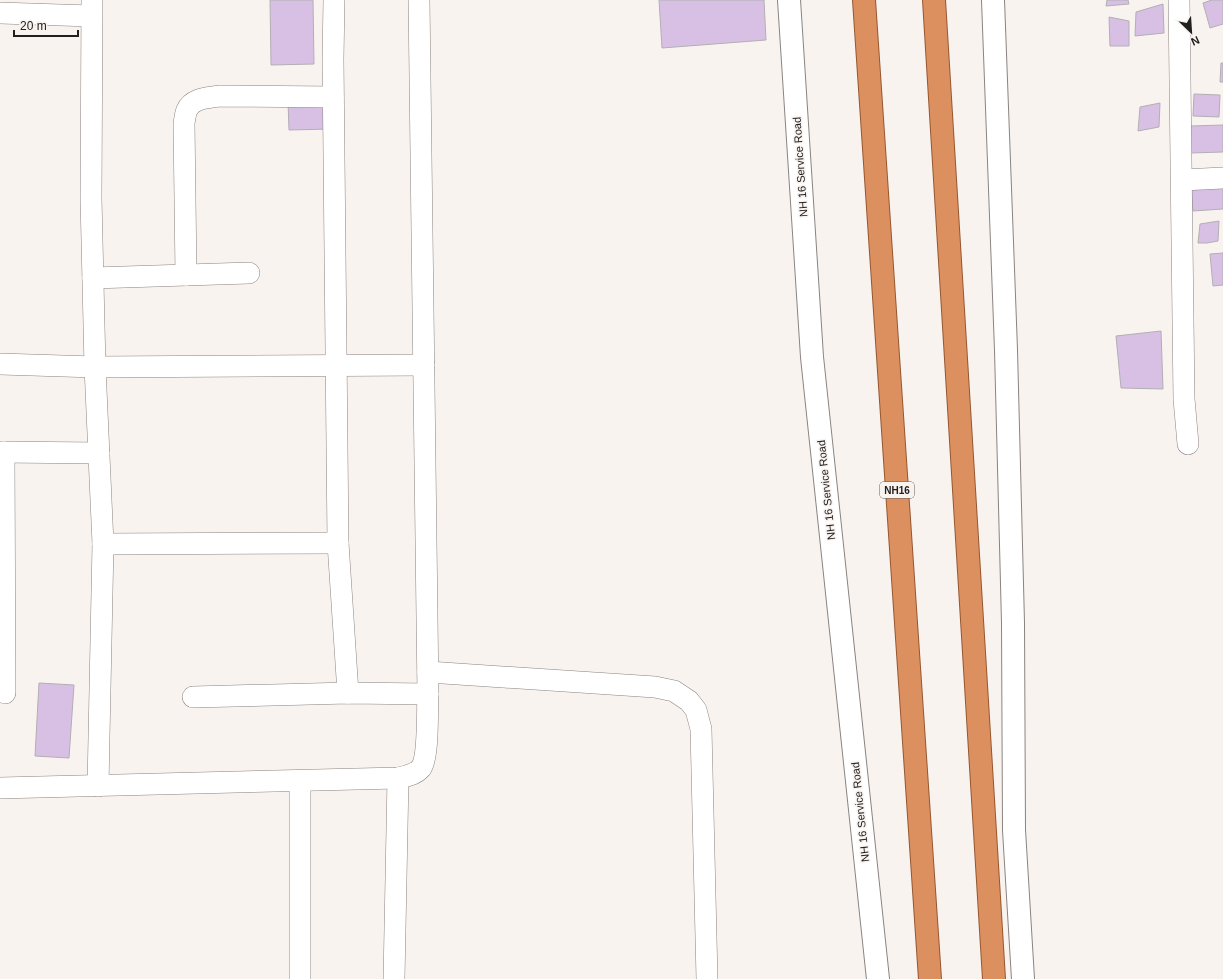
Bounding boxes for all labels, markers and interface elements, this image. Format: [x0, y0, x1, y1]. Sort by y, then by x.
scale bar [14, 12, 78, 38]
north arrow [1171, 12, 1211, 52]
text: 20 m [20, 19, 47, 33]
text: N [1189, 34, 1201, 48]
street label: NH 16 Service Road [791, 117, 809, 217]
street label: NH 16 Service Road [815, 440, 837, 540]
road number: NH16 [880, 482, 914, 498]
street label: NH 16 Service Road [849, 762, 871, 862]

